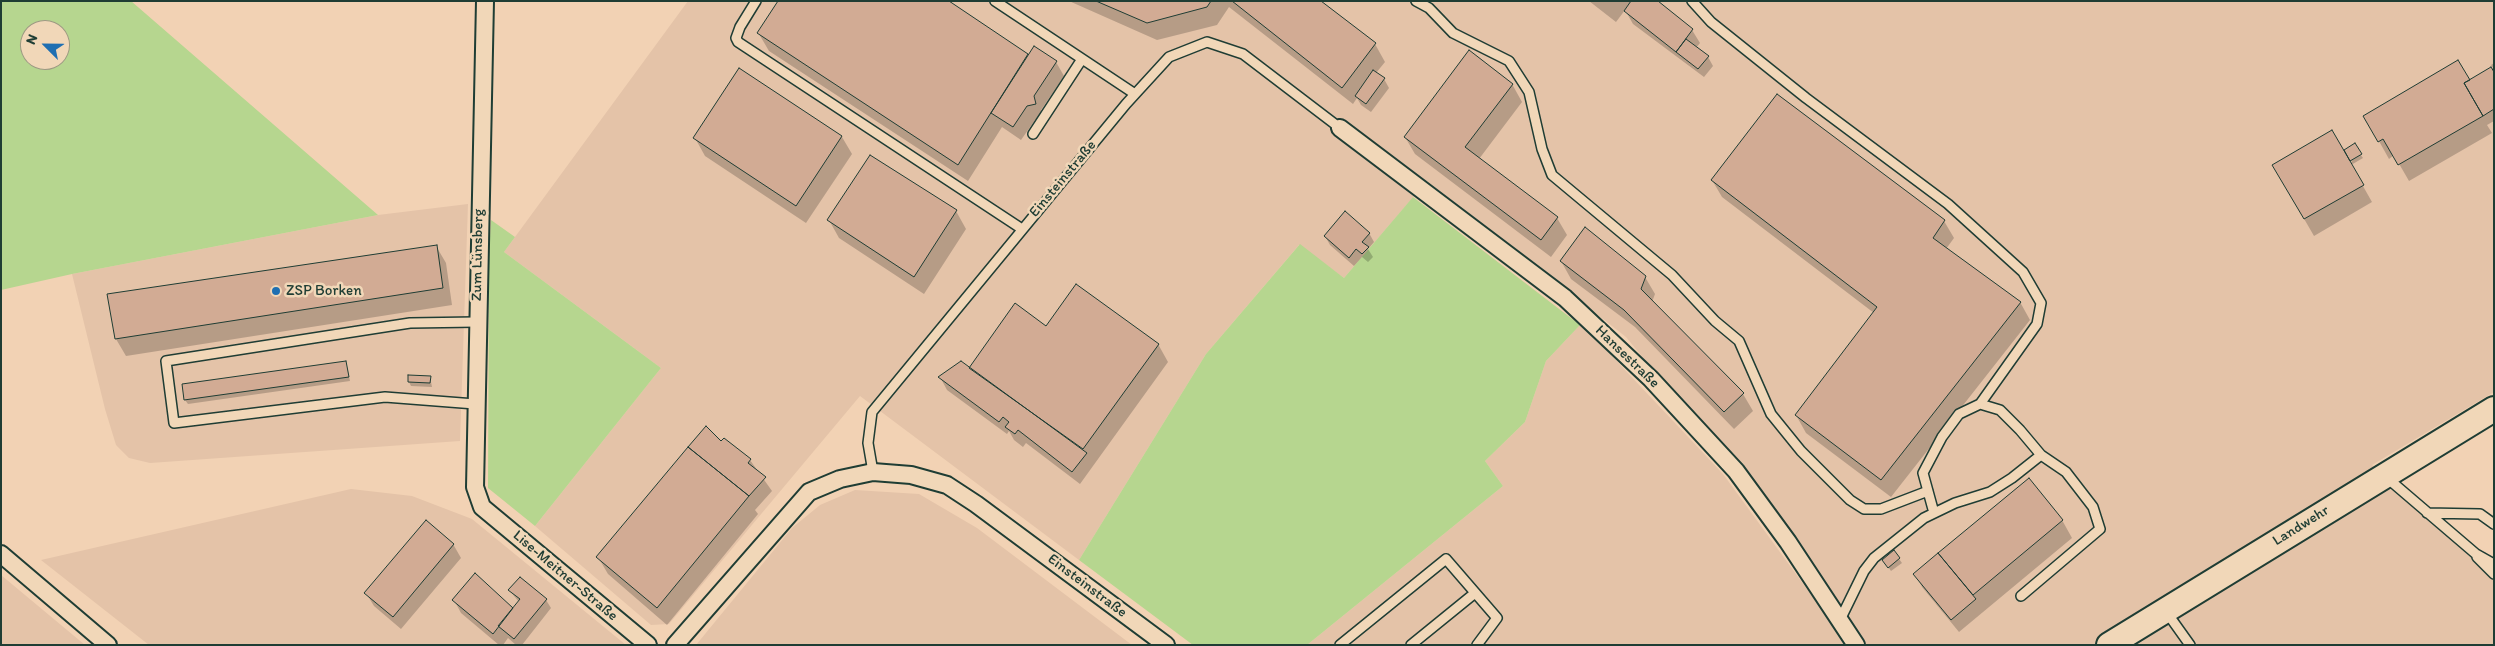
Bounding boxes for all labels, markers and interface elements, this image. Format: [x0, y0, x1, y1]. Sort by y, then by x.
north arrow [20, 20, 70, 70]
text: N [22, 32, 41, 47]
street label: Einsteinstraße [1026, 137, 1100, 221]
street label: Zum Lünsberg [468, 209, 488, 301]
place label: ZSP Borken [286, 282, 362, 300]
marker: ZSP Borken [270, 285, 282, 297]
street label: Hansestraße [1591, 322, 1663, 392]
street label: Landwehr [2270, 502, 2332, 550]
street label: Lise-Meitner-Straße [509, 527, 621, 625]
street label: Einsteinstraße [1044, 550, 1130, 622]

